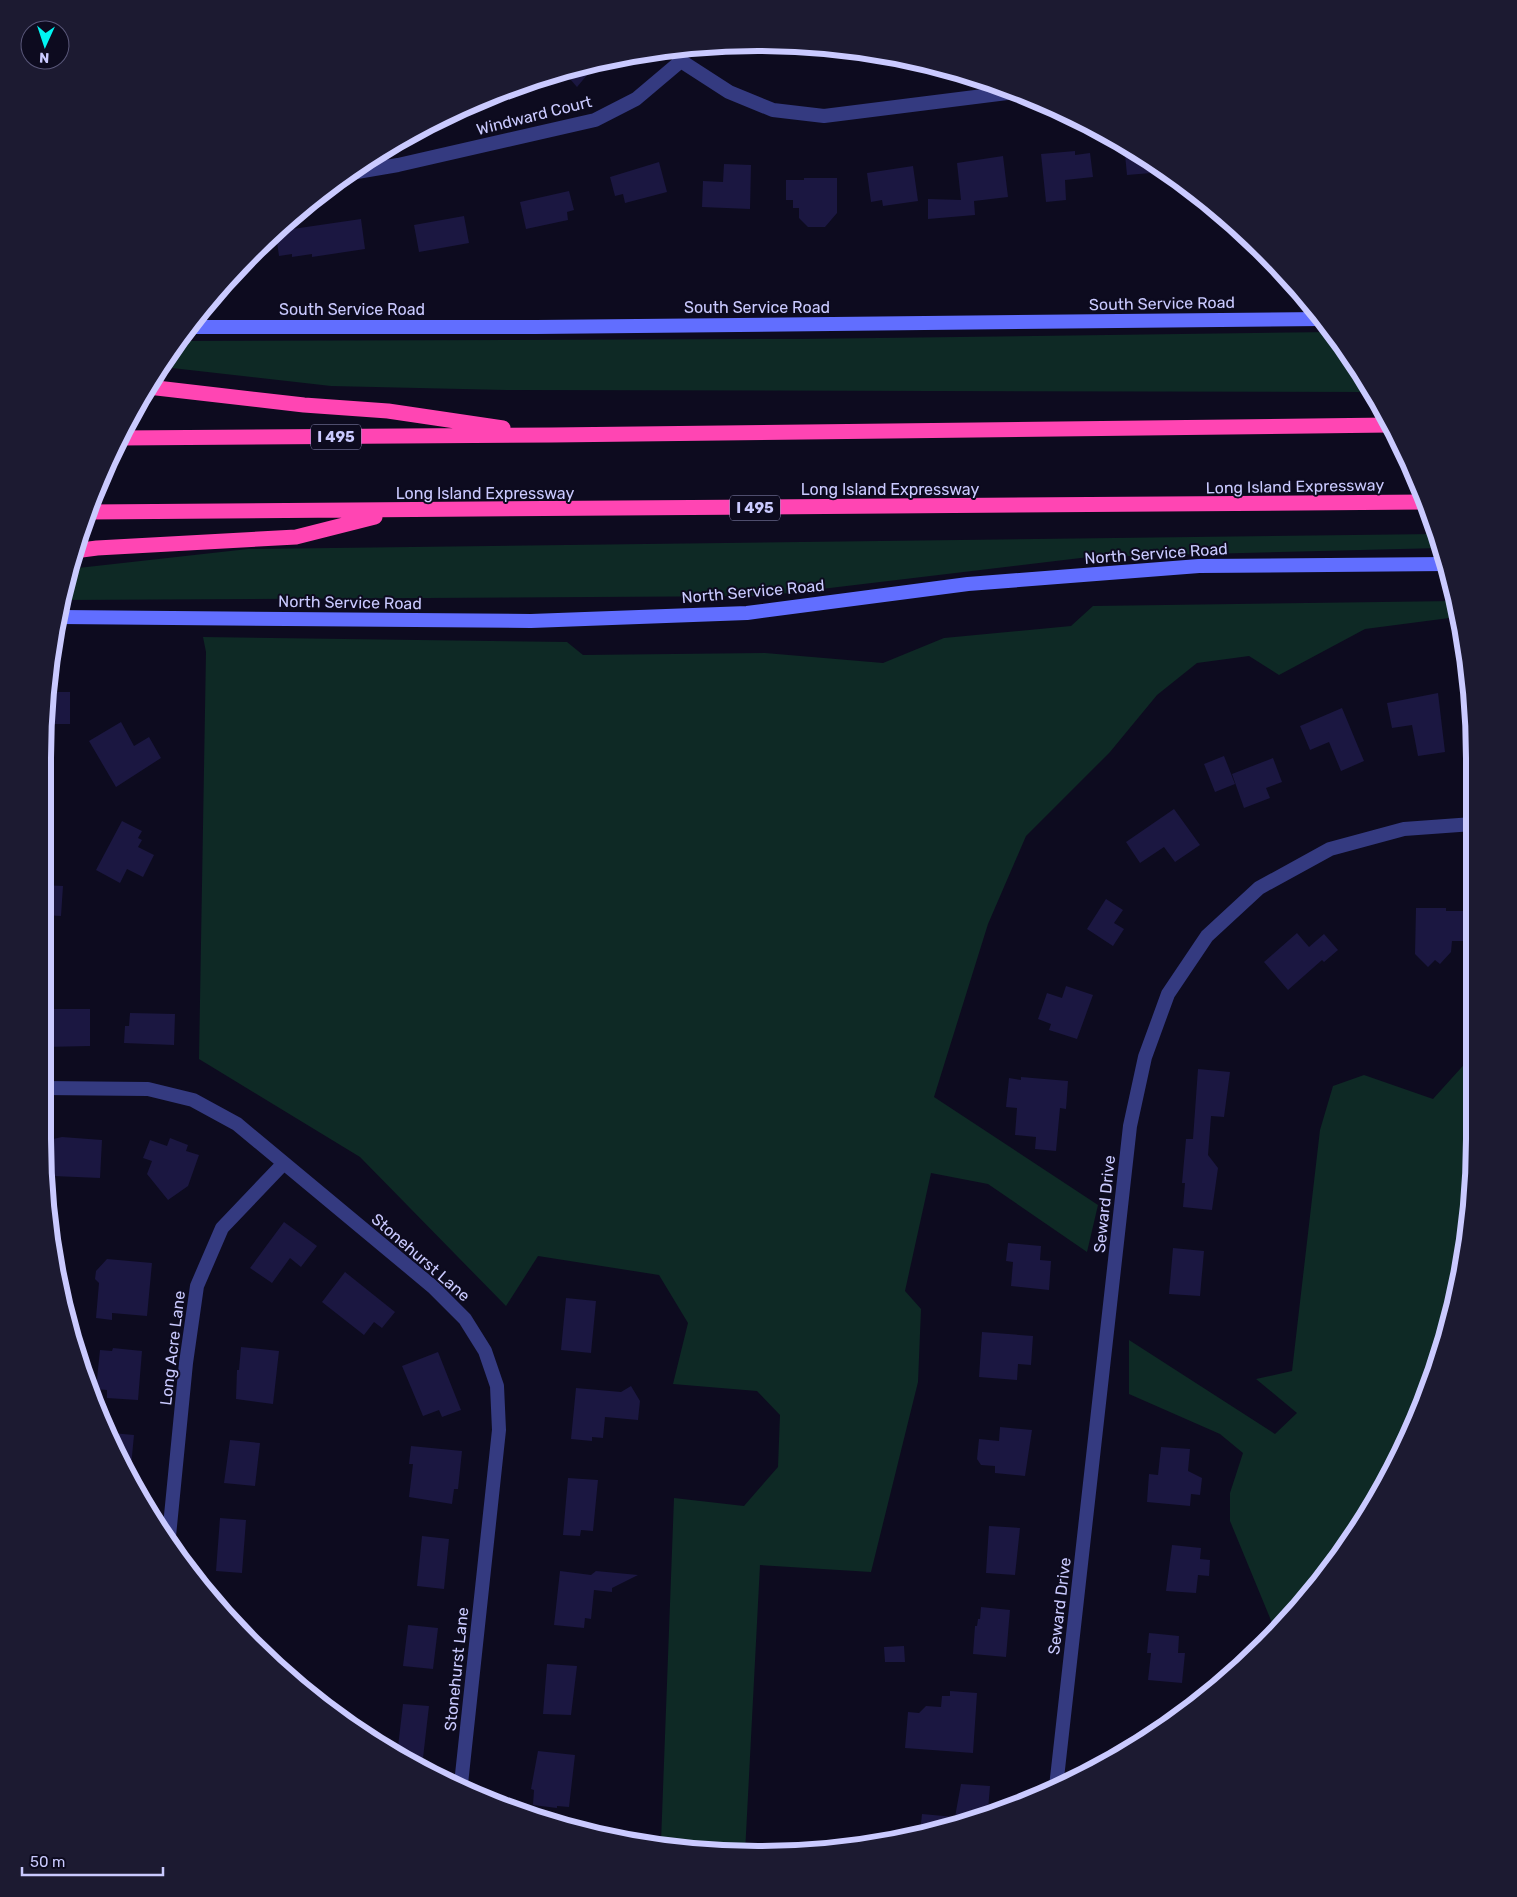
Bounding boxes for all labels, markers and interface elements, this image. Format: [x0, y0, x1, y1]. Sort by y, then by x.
north arrow [20, 20, 70, 70]
text: N [39, 49, 50, 66]
street label: Windward Court [474, 92, 594, 139]
street label: South Service Road [1089, 293, 1235, 314]
street label: South Service Road [684, 298, 830, 317]
street label: South Service Road [279, 300, 425, 319]
road number: I 495 [311, 424, 361, 450]
street label: Long Island Expressway [1206, 475, 1385, 498]
street label: Long Island Expressway [801, 480, 979, 499]
street label: Long Island Expressway [396, 484, 574, 503]
road number: I 495 [730, 496, 780, 520]
street label: North Service Road [1084, 539, 1228, 568]
street label: North Service Road [681, 576, 825, 607]
street label: North Service Road [278, 592, 422, 613]
street label: Seward Drive [1090, 1154, 1119, 1254]
street label: Stonehurst Lane [368, 1209, 474, 1305]
street label: Long Acre Lane [156, 1290, 189, 1407]
street label: Seward Drive [1044, 1556, 1075, 1656]
street label: Stonehurst Lane [441, 1606, 472, 1732]
scale bar [22, 1844, 164, 1876]
text: 50 m [30, 1853, 65, 1871]

